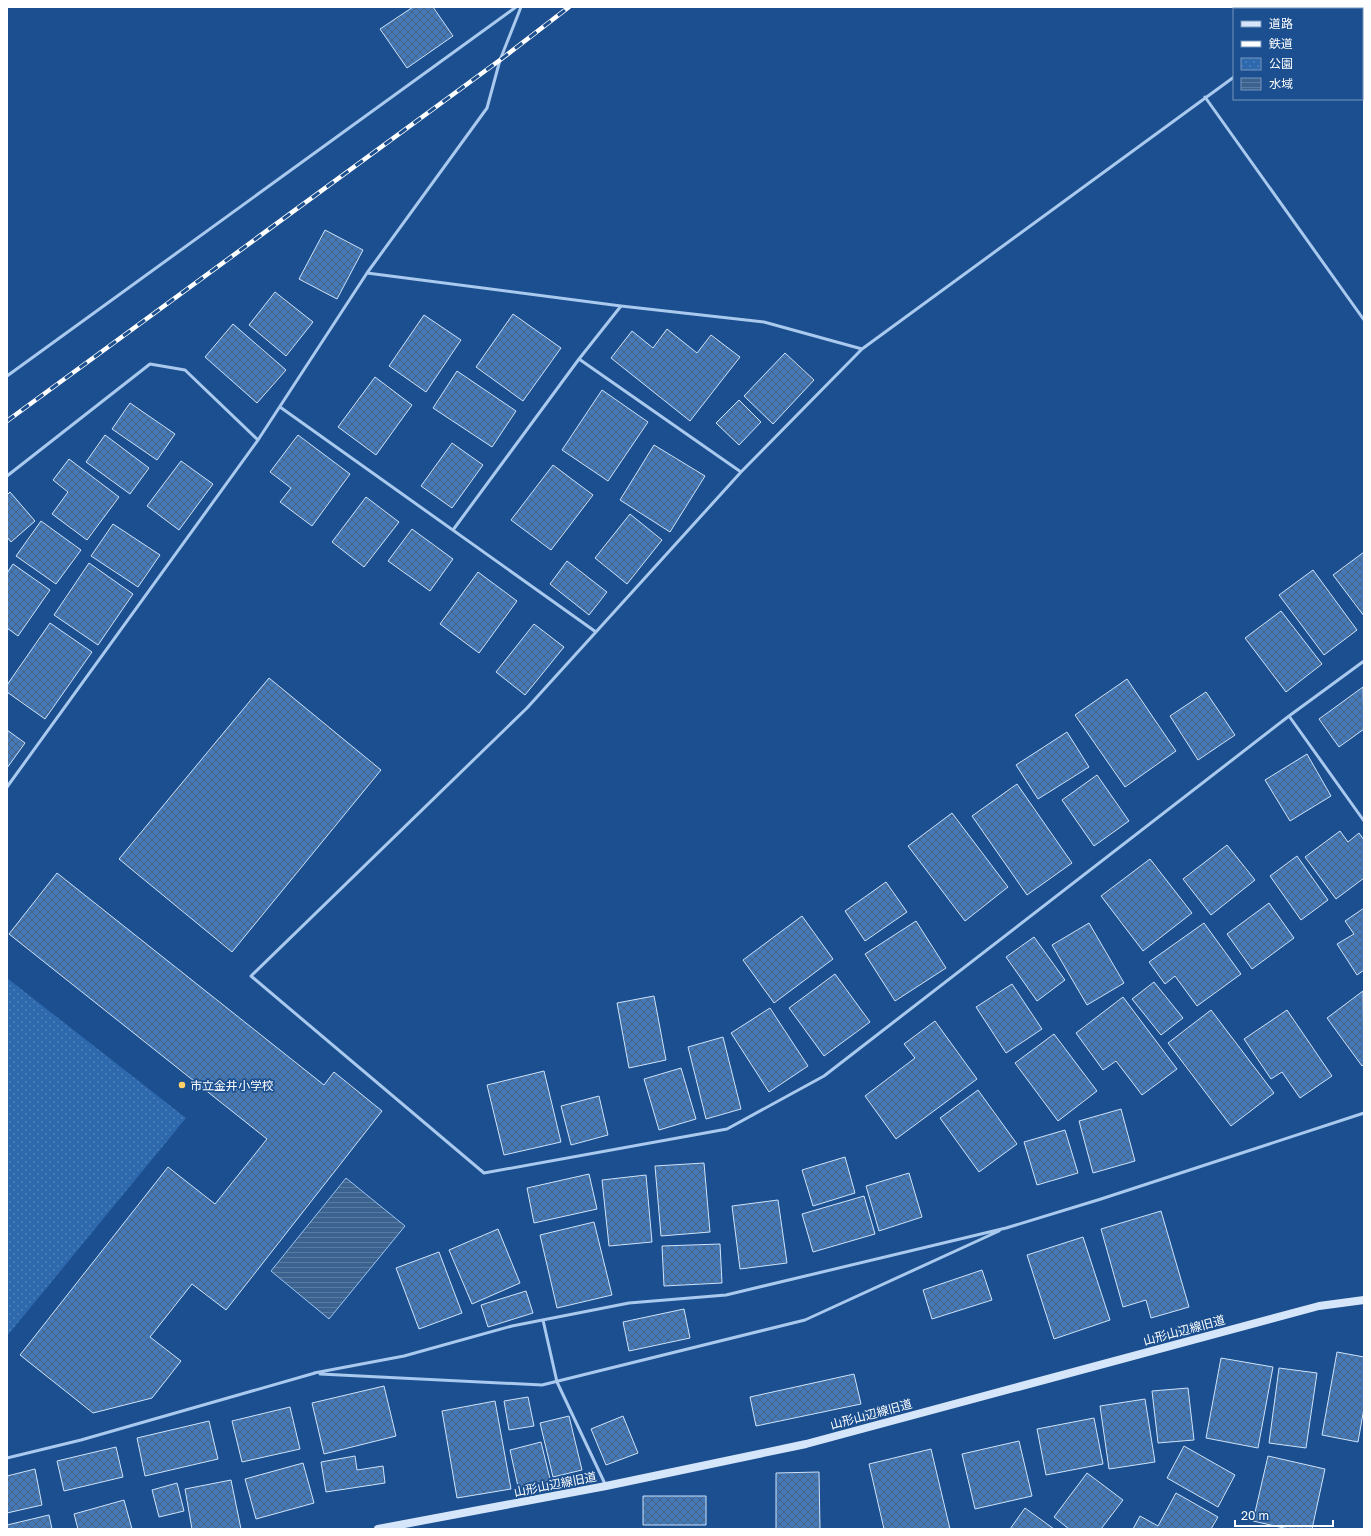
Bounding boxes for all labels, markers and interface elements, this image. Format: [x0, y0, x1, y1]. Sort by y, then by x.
legend [1233, 8, 1363, 100]
text: 道路 [1269, 16, 1293, 31]
text: 鉄道 [1269, 36, 1293, 51]
text: 公園 [1269, 56, 1293, 71]
text: 水域 [1269, 76, 1293, 91]
place label: 市立金井小学校 [190, 1078, 274, 1093]
marker: 市立金井小学校 [177, 1080, 187, 1090]
street label: 山形山辺線旧道 [1141, 1312, 1227, 1348]
street label: 山形山辺線旧道 [828, 1396, 914, 1432]
street label: 山形山辺線旧道 [512, 1469, 598, 1499]
scale bar [1235, 1502, 1333, 1528]
text: 20 m [1241, 1508, 1269, 1523]

